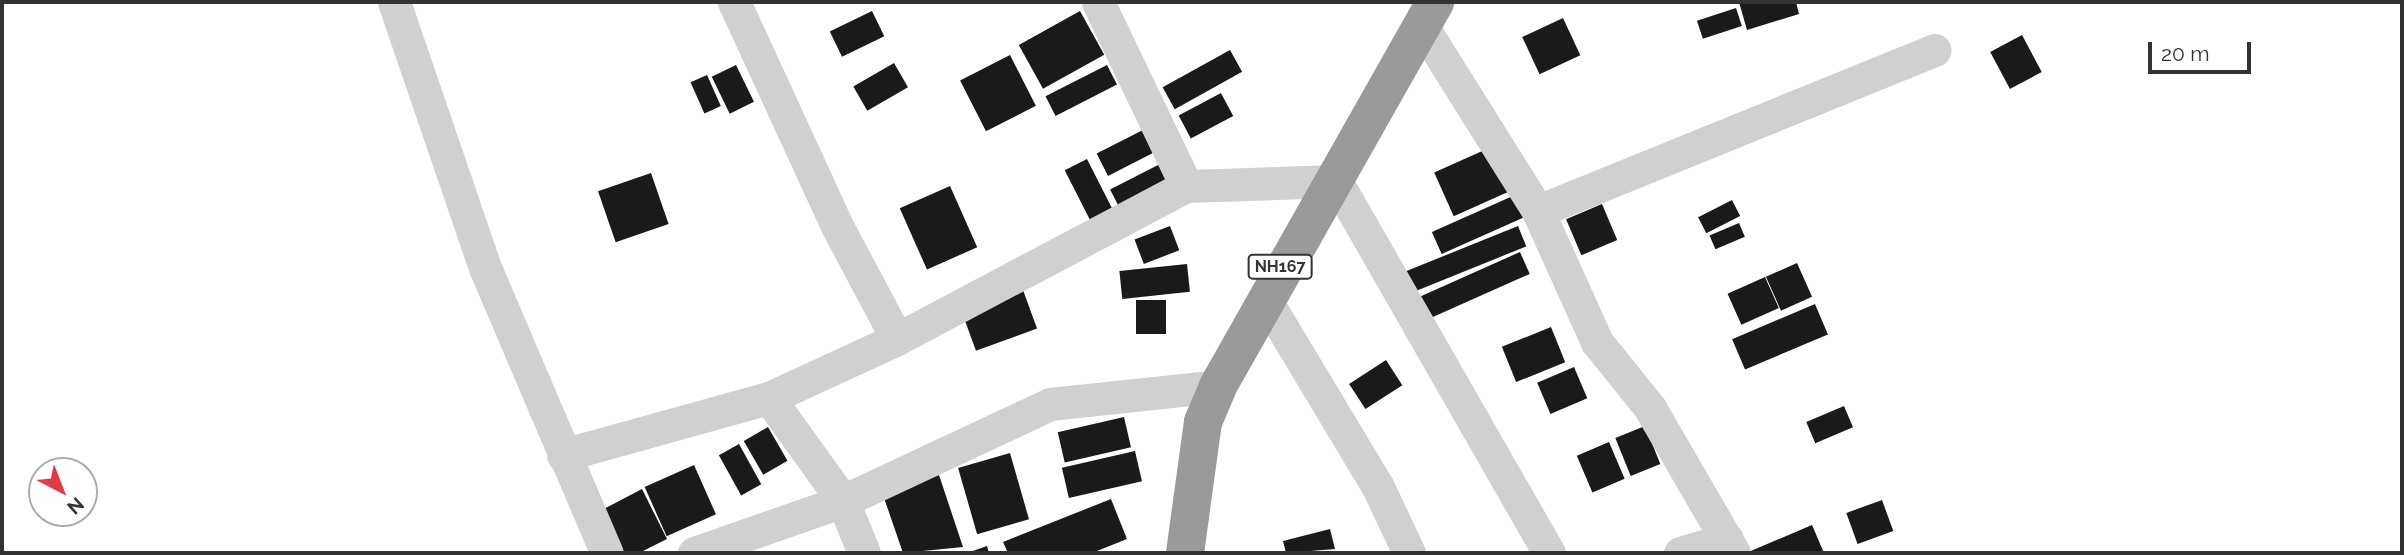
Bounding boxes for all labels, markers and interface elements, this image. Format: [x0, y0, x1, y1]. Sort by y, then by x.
scale bar [2152, 28, 2255, 72]
text: 20 m [2161, 41, 2209, 66]
road number: NH167 [1247, 255, 1313, 280]
north arrow [28, 457, 98, 527]
text: N [63, 493, 88, 519]

